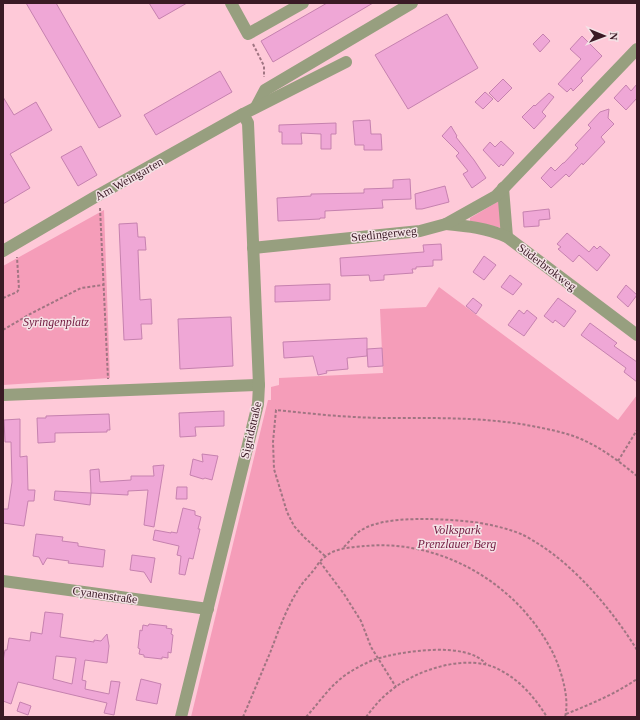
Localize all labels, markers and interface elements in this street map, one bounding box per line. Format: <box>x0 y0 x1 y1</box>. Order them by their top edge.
north arrow <box>584 16 624 56</box>
text: N <box>608 32 620 40</box>
street label: Am Weingarten <box>92 155 166 203</box>
street label: Stedingerweg <box>350 224 418 244</box>
street label: Süderbrokweg <box>515 240 579 294</box>
park label: Syringenplatz <box>23 315 89 329</box>
street label: Sigridstraße <box>238 400 264 460</box>
park label: Volkspark Prenzlauer Berg <box>417 523 496 551</box>
street label: Cyanenstraße <box>72 584 138 606</box>

